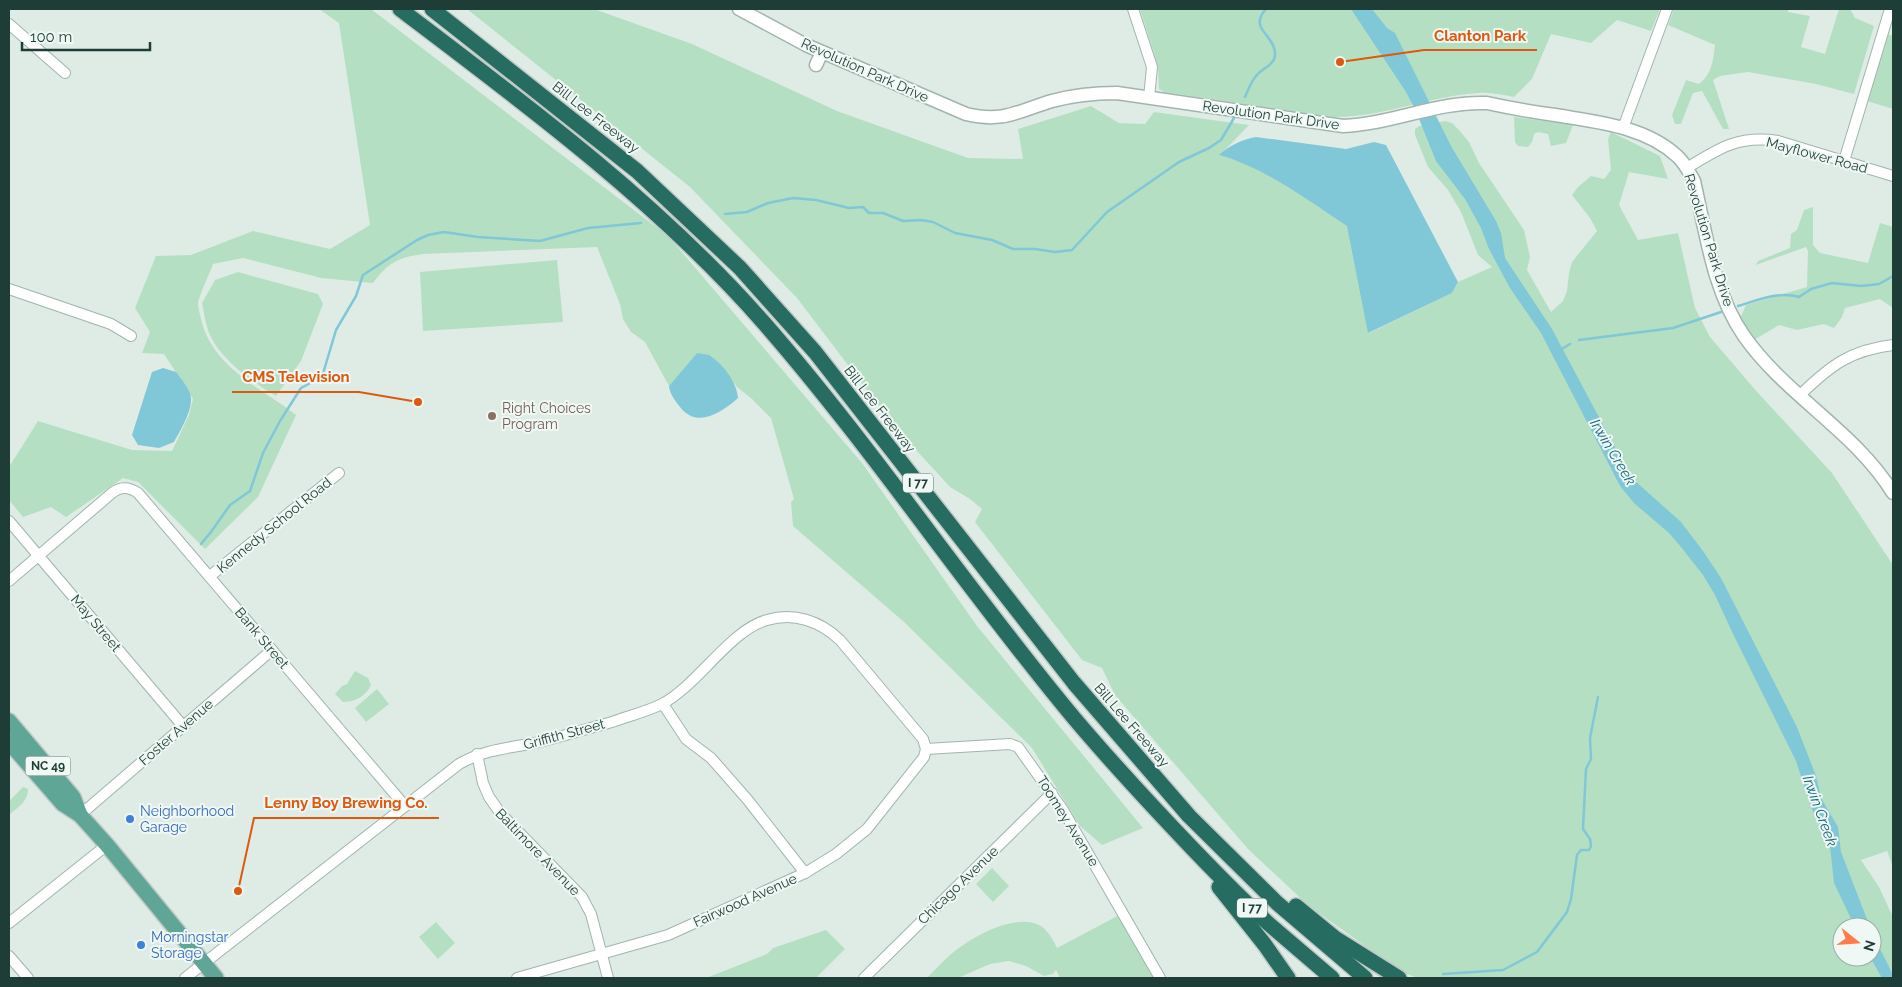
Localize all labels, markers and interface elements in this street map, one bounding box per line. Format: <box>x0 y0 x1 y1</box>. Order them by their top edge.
scale bar <box>22 20 150 52</box>
callout: Clanton Park <box>1424 20 1537 50</box>
text: Clanton Park <box>1434 27 1527 45</box>
text: 100 m <box>30 28 72 46</box>
street label: Revolution Park Drive <box>799 35 931 105</box>
street label: Bill Lee Freeway <box>549 78 643 156</box>
street label: Revolution Park Drive <box>1202 97 1340 133</box>
street label: Mayflower Road <box>1764 134 1870 176</box>
street label: Revolution Park Drive <box>1681 172 1737 308</box>
callout: CMS Television <box>232 362 359 392</box>
street label: Bill Lee Freeway <box>841 362 919 456</box>
text: CMS Television <box>242 368 350 386</box>
place label: Right Choices Program <box>502 400 591 432</box>
marker: Right Choices Program <box>486 410 498 422</box>
water label: Irwin Creek <box>1586 416 1640 488</box>
road number: I 77 <box>903 473 933 492</box>
street label: Kennedy School Road <box>214 474 334 576</box>
street label: May Street <box>68 591 125 655</box>
street label: Bank Street <box>232 604 292 672</box>
street label: Bill Lee Freeway <box>1091 680 1173 771</box>
street label: Foster Avenue <box>136 696 216 768</box>
street label: Griffith Street <box>522 715 607 753</box>
road number: NC 49 <box>26 756 70 776</box>
street label: Toomey Avenue <box>1034 773 1102 869</box>
water label: Irwin Creek <box>1799 773 1841 849</box>
callout: Lenny Boy Brewing Co. <box>254 788 439 818</box>
text: Lenny Boy Brewing Co. <box>264 794 428 812</box>
place label: Neighborhood Garage <box>140 803 234 835</box>
street label: Baltimore Avenue <box>492 805 584 899</box>
marker: Neighborhood Garage <box>124 813 136 825</box>
street label: Chicago Avenue <box>915 843 1001 927</box>
street label: Fairwood Avenue <box>691 870 799 930</box>
road number: I 77 <box>1237 898 1267 918</box>
north arrow <box>1832 917 1882 967</box>
place label: Morningstar Storage <box>151 929 229 961</box>
text: N <box>1860 938 1879 953</box>
marker: Morningstar Storage <box>135 939 147 951</box>

